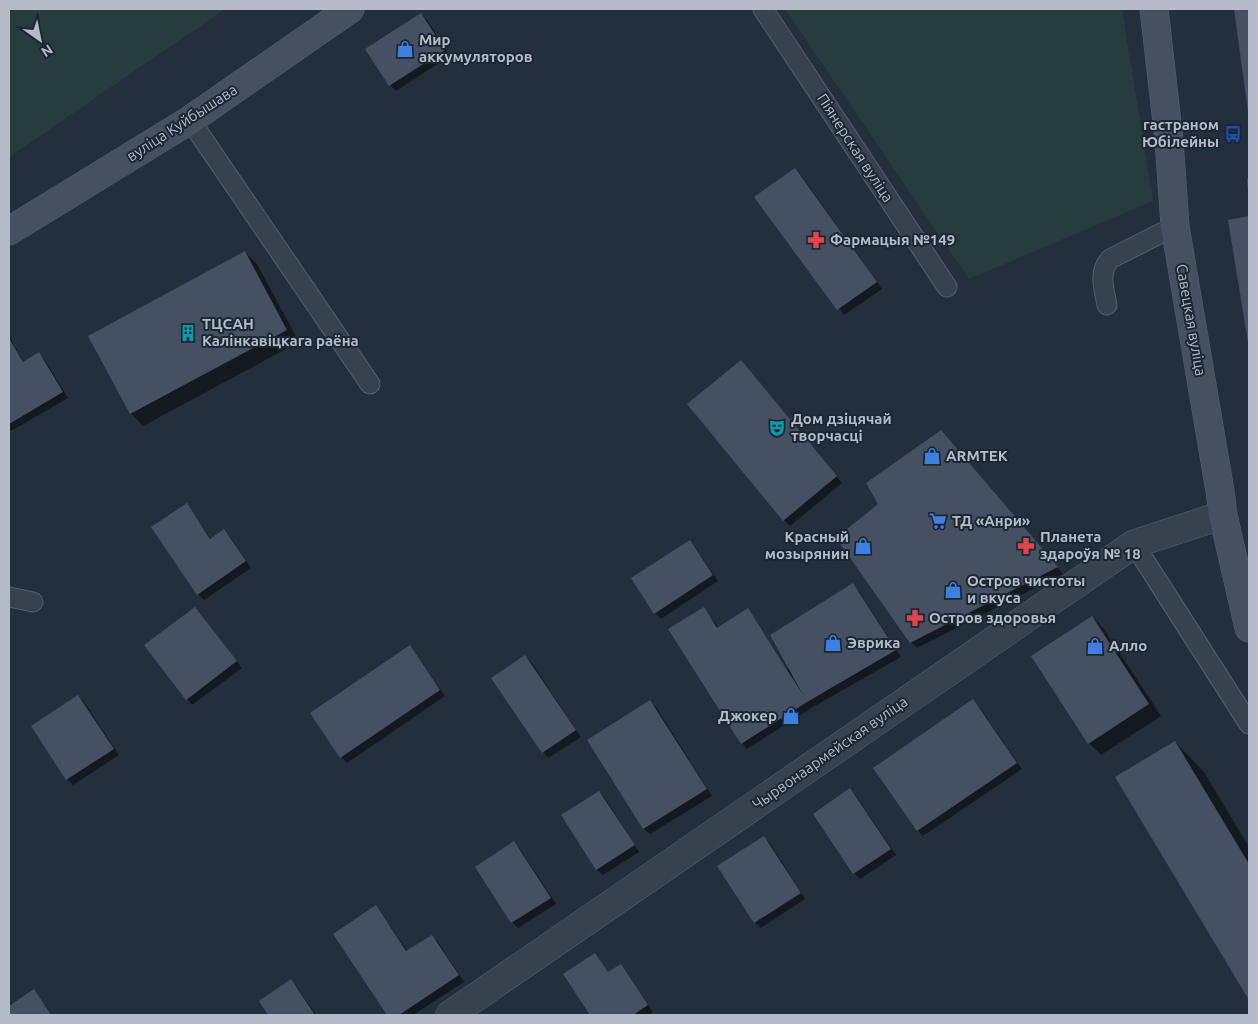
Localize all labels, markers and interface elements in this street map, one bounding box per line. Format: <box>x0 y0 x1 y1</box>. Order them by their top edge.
north arrow <box>15 15 65 65</box>
place label: Мир аккумуляторов <box>419 31 533 65</box>
shop icon: Мир аккумуляторов <box>395 39 415 59</box>
text: N <box>38 41 56 60</box>
street label: вуліца Куйбышава <box>123 81 240 165</box>
street label: Піянерская вуліца <box>814 90 897 205</box>
place label: гастраном Юбілейны <box>1142 116 1219 150</box>
bus stop icon: гастраном Юбілейны <box>1223 124 1243 144</box>
pharmacy icon: Фармацыя №149 <box>806 230 826 250</box>
place label: Фармацыя №149 <box>830 231 955 248</box>
street label: Савецкая вуліца <box>1173 263 1210 377</box>
place label: ТЦСАН Калінкавіцкага раёна <box>202 315 359 349</box>
building icon: ТЦСАН Калінкавіцкага раёна <box>178 323 198 343</box>
place label: Дом дзіцячай творчасці <box>791 410 892 444</box>
theatre icon: Дом дзіцячай творчасці <box>767 418 787 438</box>
shop icon: ARMTEK <box>922 446 942 466</box>
place label: ARMTEK <box>946 447 1008 464</box>
supermarket icon: ТД «Анри» <box>928 511 948 531</box>
place label: ТД «Анри» <box>952 512 1031 529</box>
place label: Красный мозырянин <box>765 528 849 562</box>
place label: Планета здароўя № 18 <box>1040 528 1141 562</box>
shop icon: Красный мозырянин <box>853 536 873 556</box>
pharmacy icon: Планета здароўя № 18 <box>1016 536 1036 556</box>
place label: Остров чистоты и вкуса <box>967 572 1085 606</box>
shop icon: Остров чистоты и вкуса <box>943 580 963 600</box>
pharmacy icon: Остров здоровья <box>905 608 925 628</box>
place label: Остров здоровья <box>929 609 1056 626</box>
shop icon: Эврика <box>823 633 843 653</box>
place label: Эврика <box>847 634 900 651</box>
shop icon: Алло <box>1085 636 1105 656</box>
place label: Алло <box>1109 637 1147 654</box>
street label: Чырвонаармейская вуліца <box>749 692 910 813</box>
shop icon: Джокер <box>781 706 801 726</box>
place label: Джокер <box>718 707 777 724</box>

